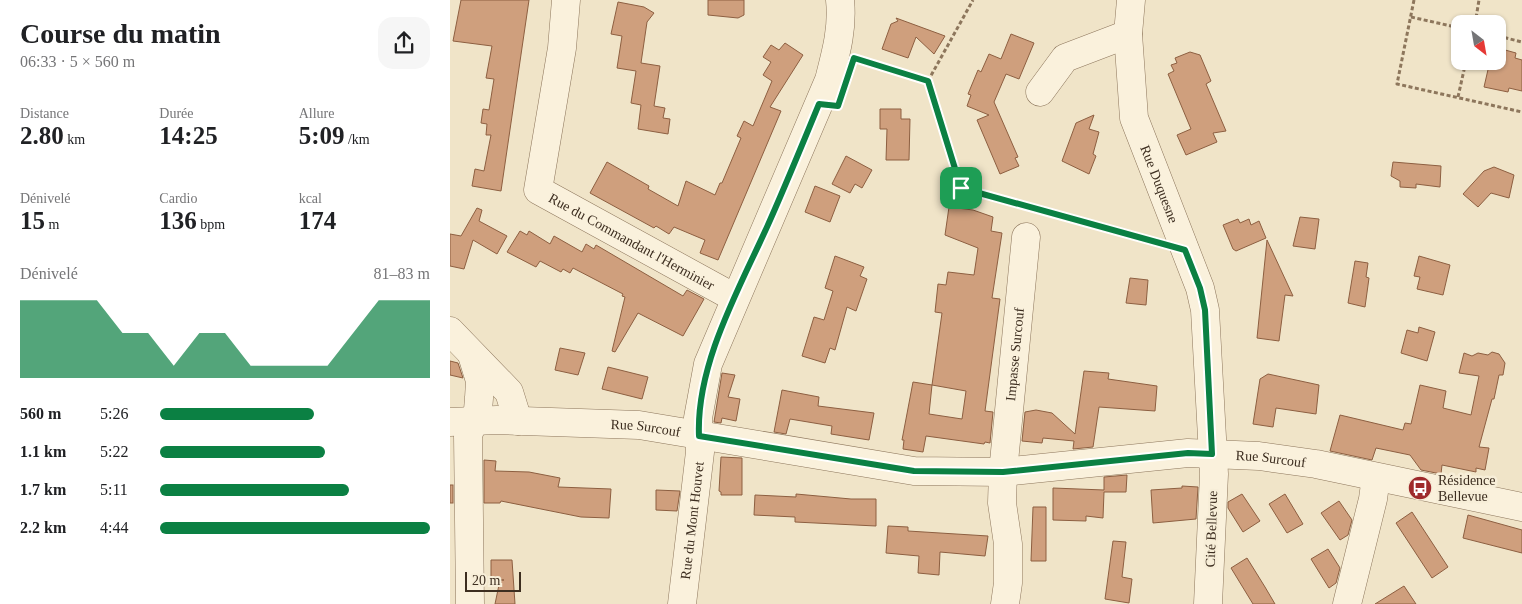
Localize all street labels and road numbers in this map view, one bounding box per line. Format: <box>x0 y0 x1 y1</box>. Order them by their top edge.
street label: Rue Duquesne <box>1137 143 1181 225</box>
street label: Rue du Commandant l'Herminier <box>546 190 717 293</box>
street label: Impasse Surcouf <box>1003 307 1027 402</box>
street label: Rue Surcouf <box>610 417 682 440</box>
street label: Rue Surcouf <box>1235 448 1307 471</box>
street label: Rue du Mont Houvet <box>678 461 707 580</box>
street label: Cité Bellevue <box>1203 490 1220 568</box>

